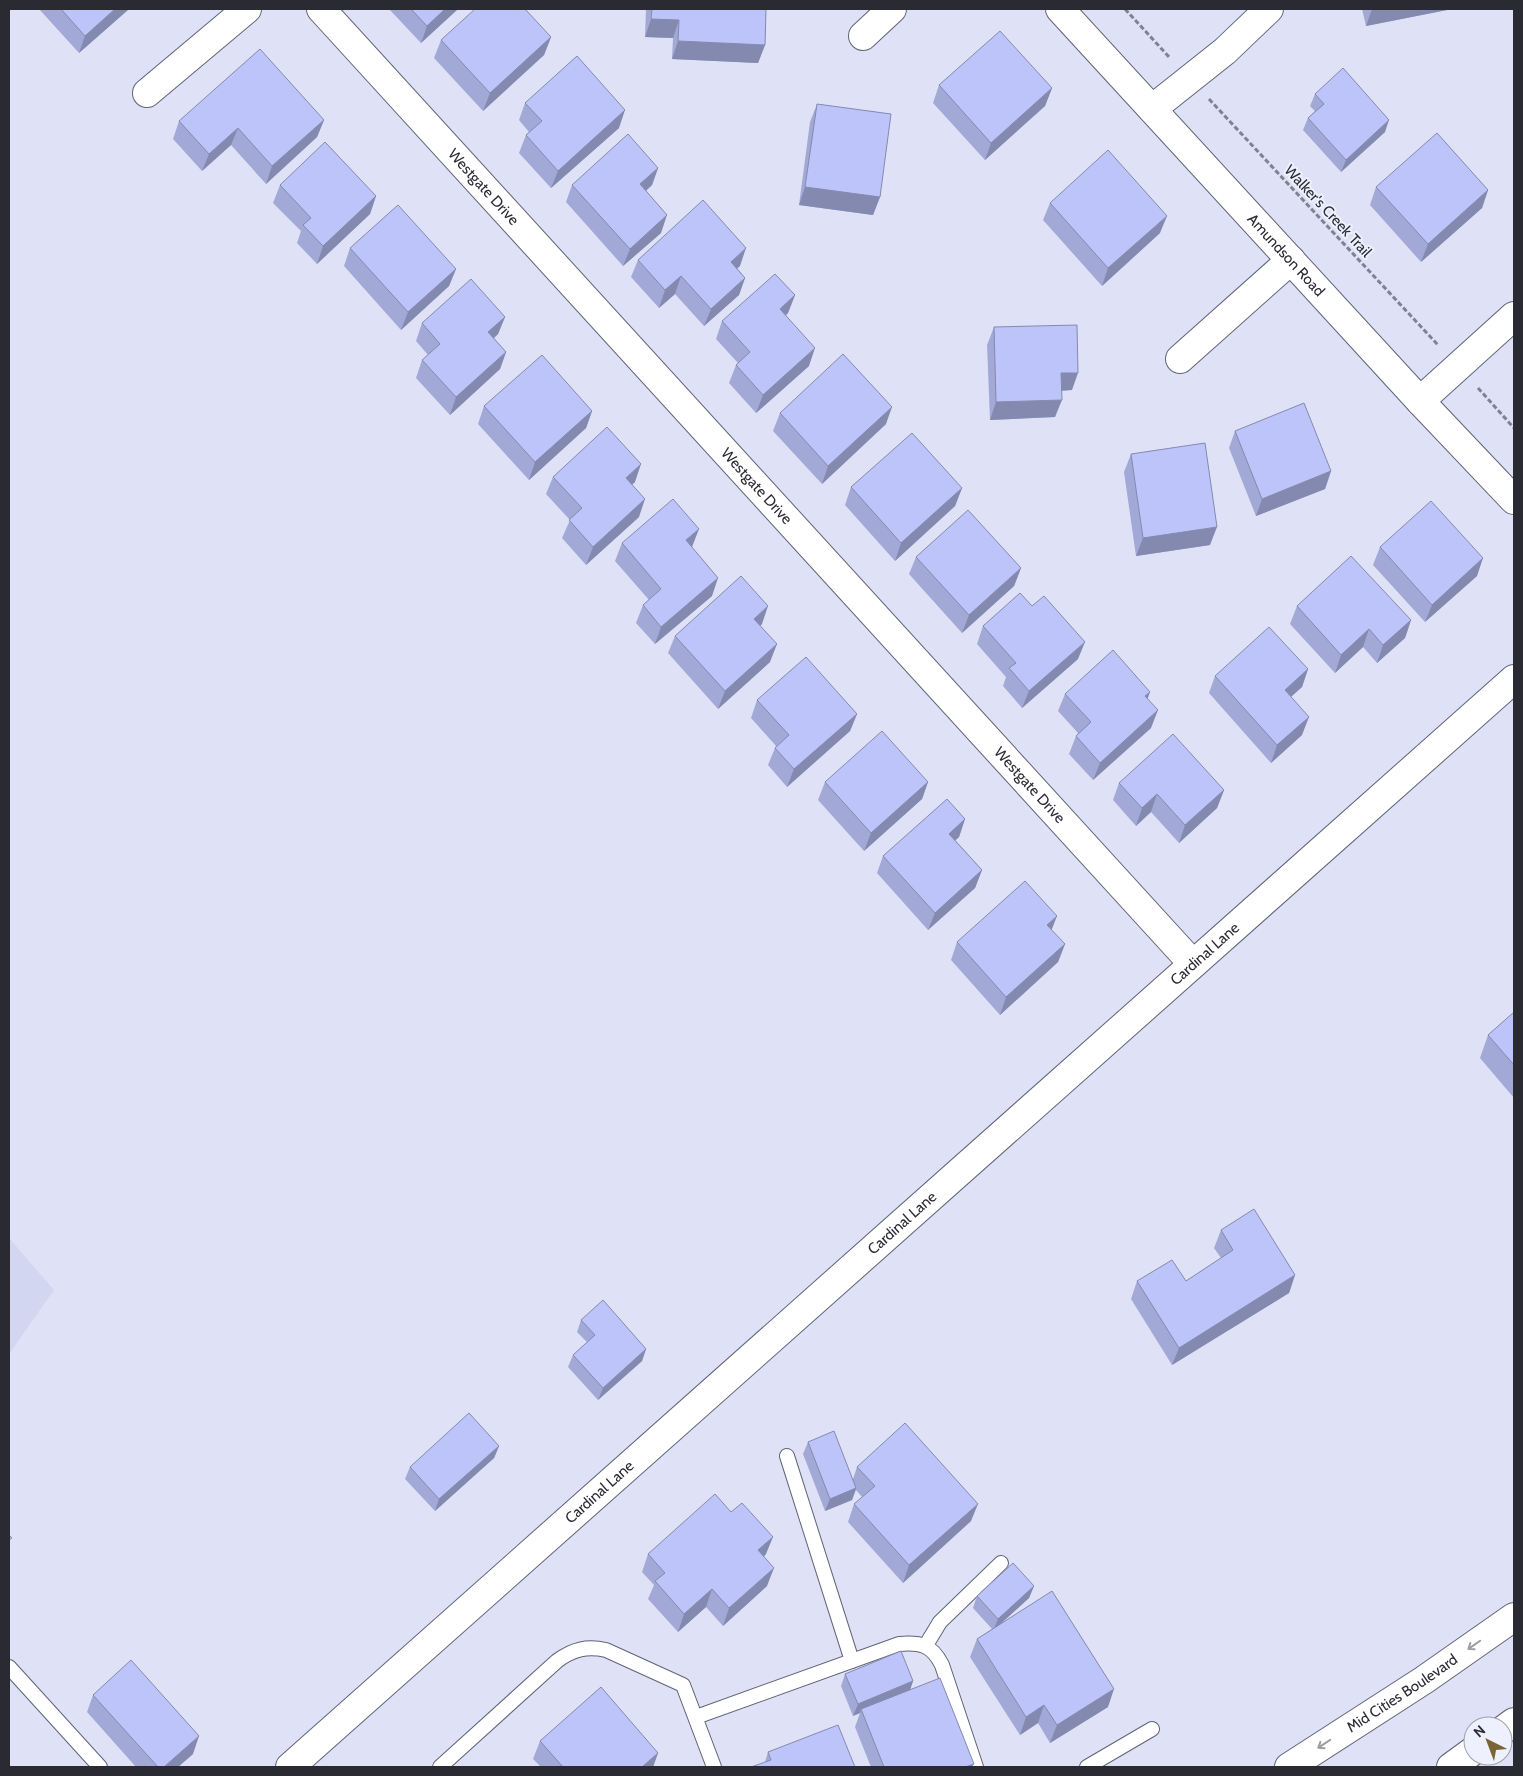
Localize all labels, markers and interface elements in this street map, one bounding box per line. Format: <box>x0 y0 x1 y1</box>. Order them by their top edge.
street label: Westgate Drive <box>444 145 523 229</box>
street label: Walker's Creek Trail <box>1281 161 1376 261</box>
street label: Amundson Road <box>1244 210 1328 300</box>
street label: Westgate Drive <box>717 444 796 528</box>
street label: Westgate Drive <box>990 743 1069 827</box>
street label: Cardinal Lane <box>1167 918 1243 989</box>
street label: Cardinal Lane <box>864 1187 940 1258</box>
street label: Cardinal Lane <box>561 1457 638 1527</box>
one-way arrow <box>1467 1640 1481 1650</box>
street label: Mid Cities Boulevard <box>1343 1650 1461 1736</box>
north arrow <box>1463 1716 1513 1766</box>
text: N <box>1470 1721 1489 1741</box>
one-way arrow <box>1318 1740 1332 1750</box>

